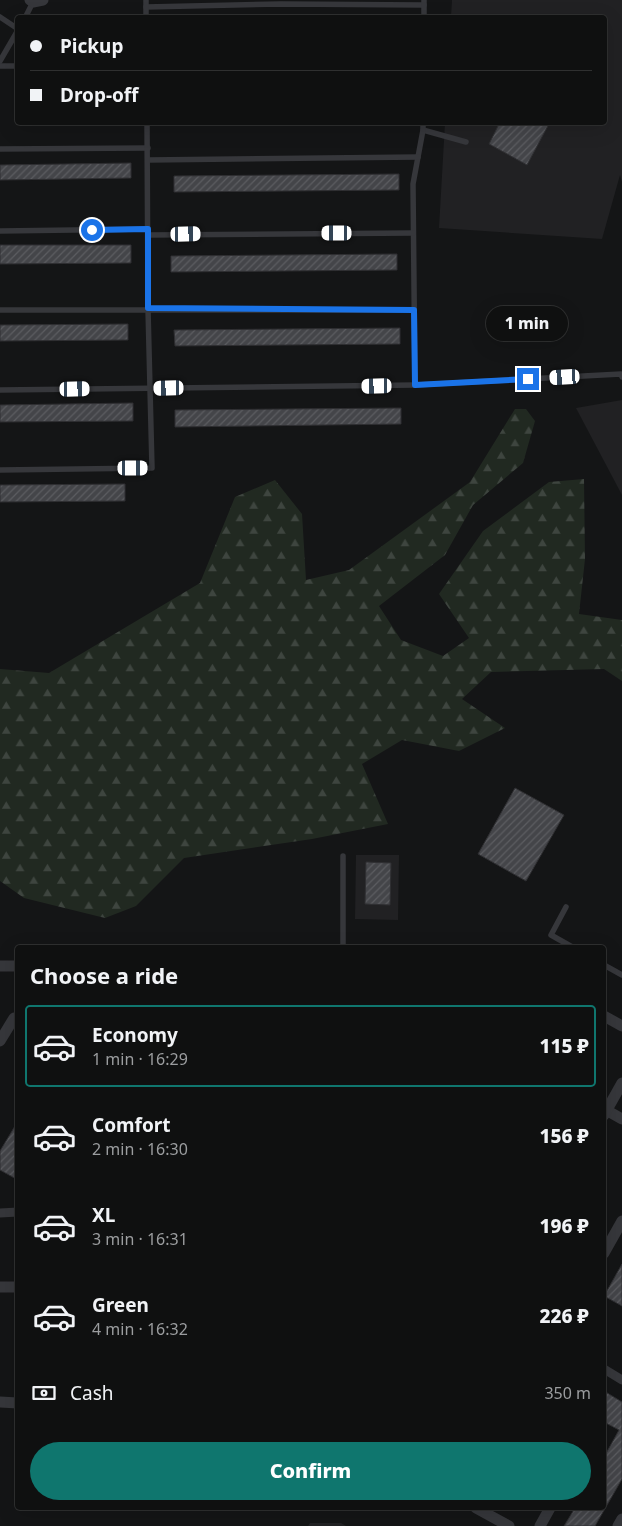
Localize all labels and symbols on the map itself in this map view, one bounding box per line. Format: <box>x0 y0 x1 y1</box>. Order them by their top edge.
route start <box>81 219 103 241</box>
car <box>170 226 201 242</box>
car <box>322 226 352 241</box>
callout: 1 min <box>487 306 569 342</box>
route end <box>517 368 539 390</box>
car <box>549 369 580 385</box>
car <box>361 378 392 394</box>
car <box>153 380 184 396</box>
car <box>59 381 90 397</box>
car <box>118 461 148 476</box>

